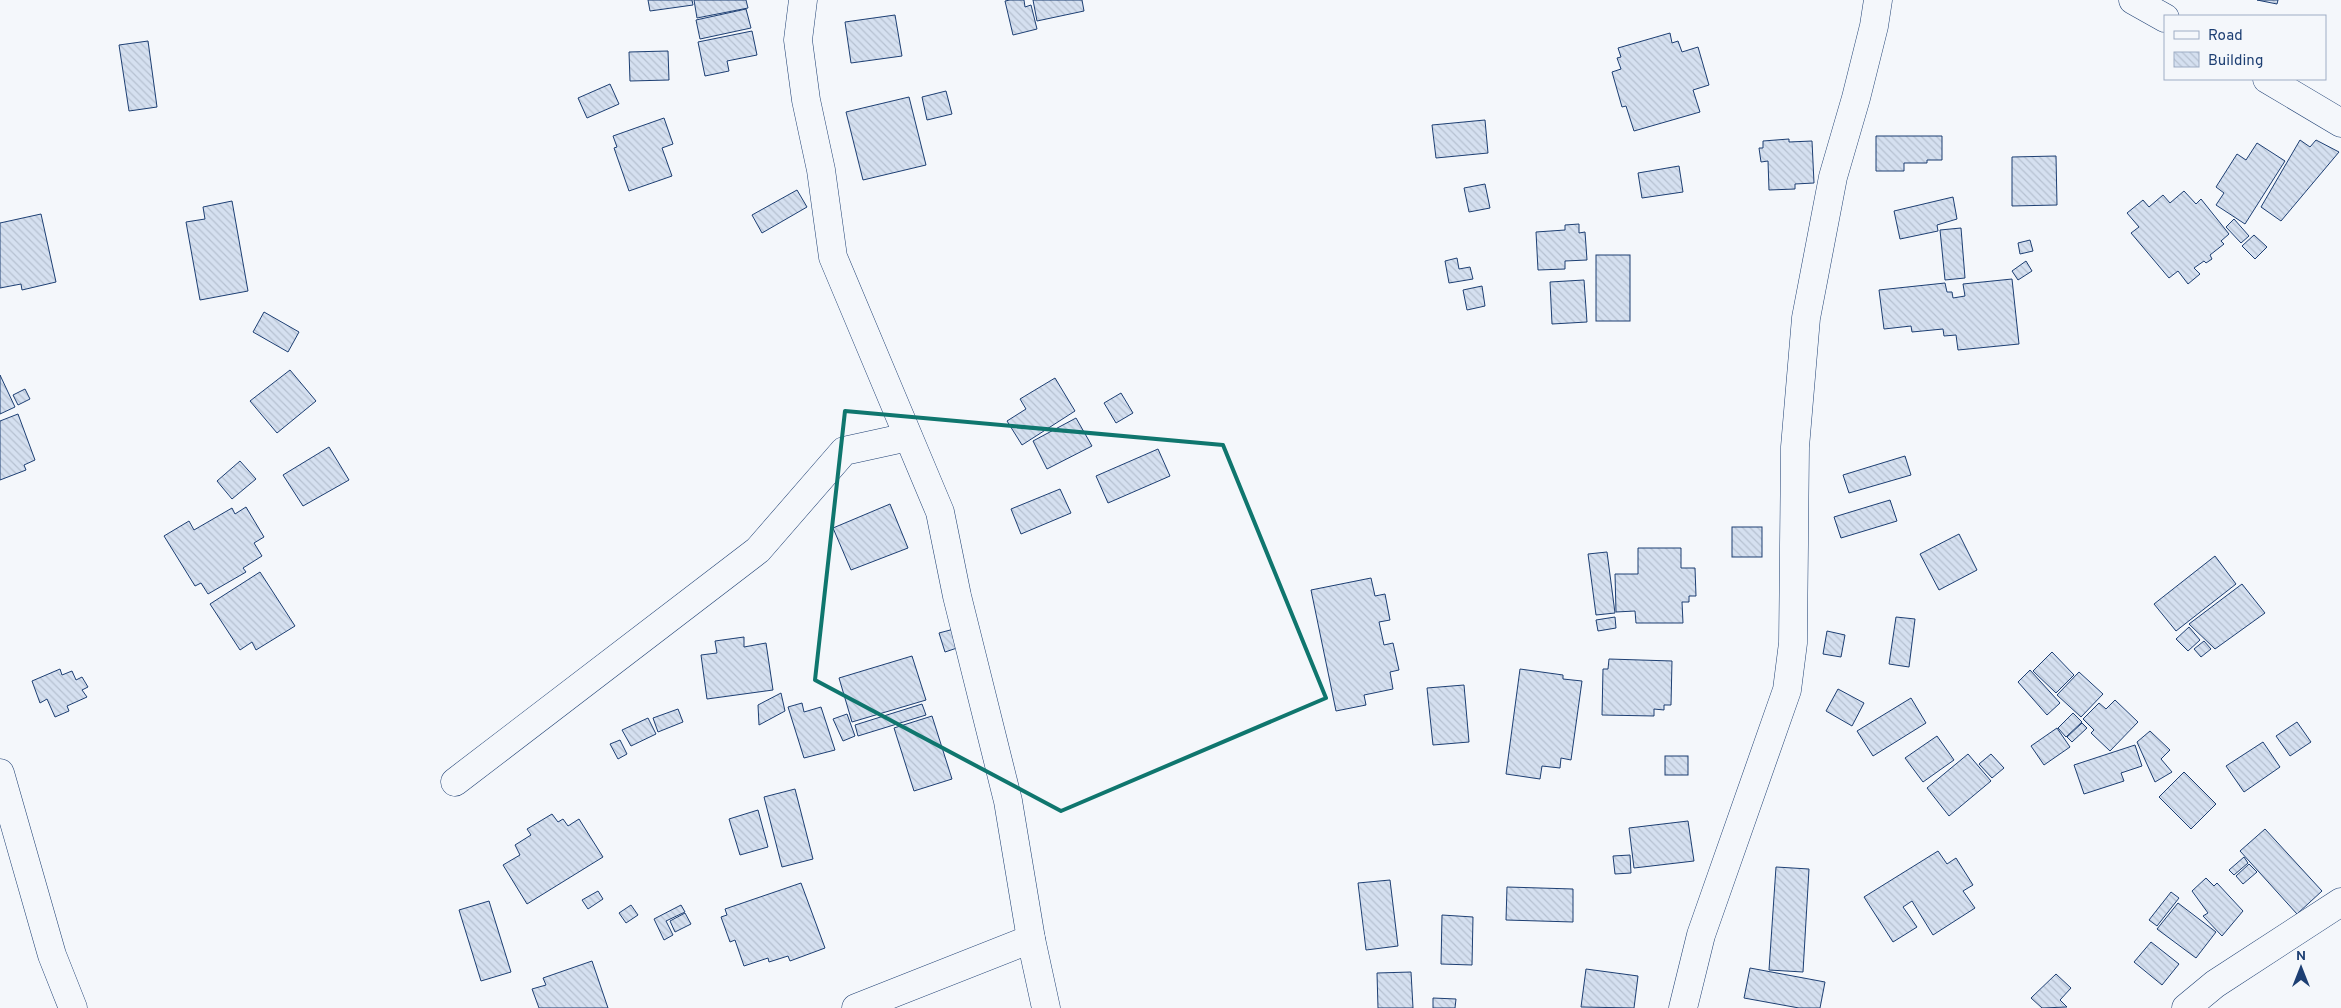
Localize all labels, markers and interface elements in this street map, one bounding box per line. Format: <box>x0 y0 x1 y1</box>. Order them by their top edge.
legend <box>2164 15 2326 80</box>
text: Road <box>2208 27 2243 46</box>
text: Building <box>2208 52 2263 71</box>
north arrow <box>2276 943 2326 993</box>
text: N <box>2296 948 2306 965</box>

